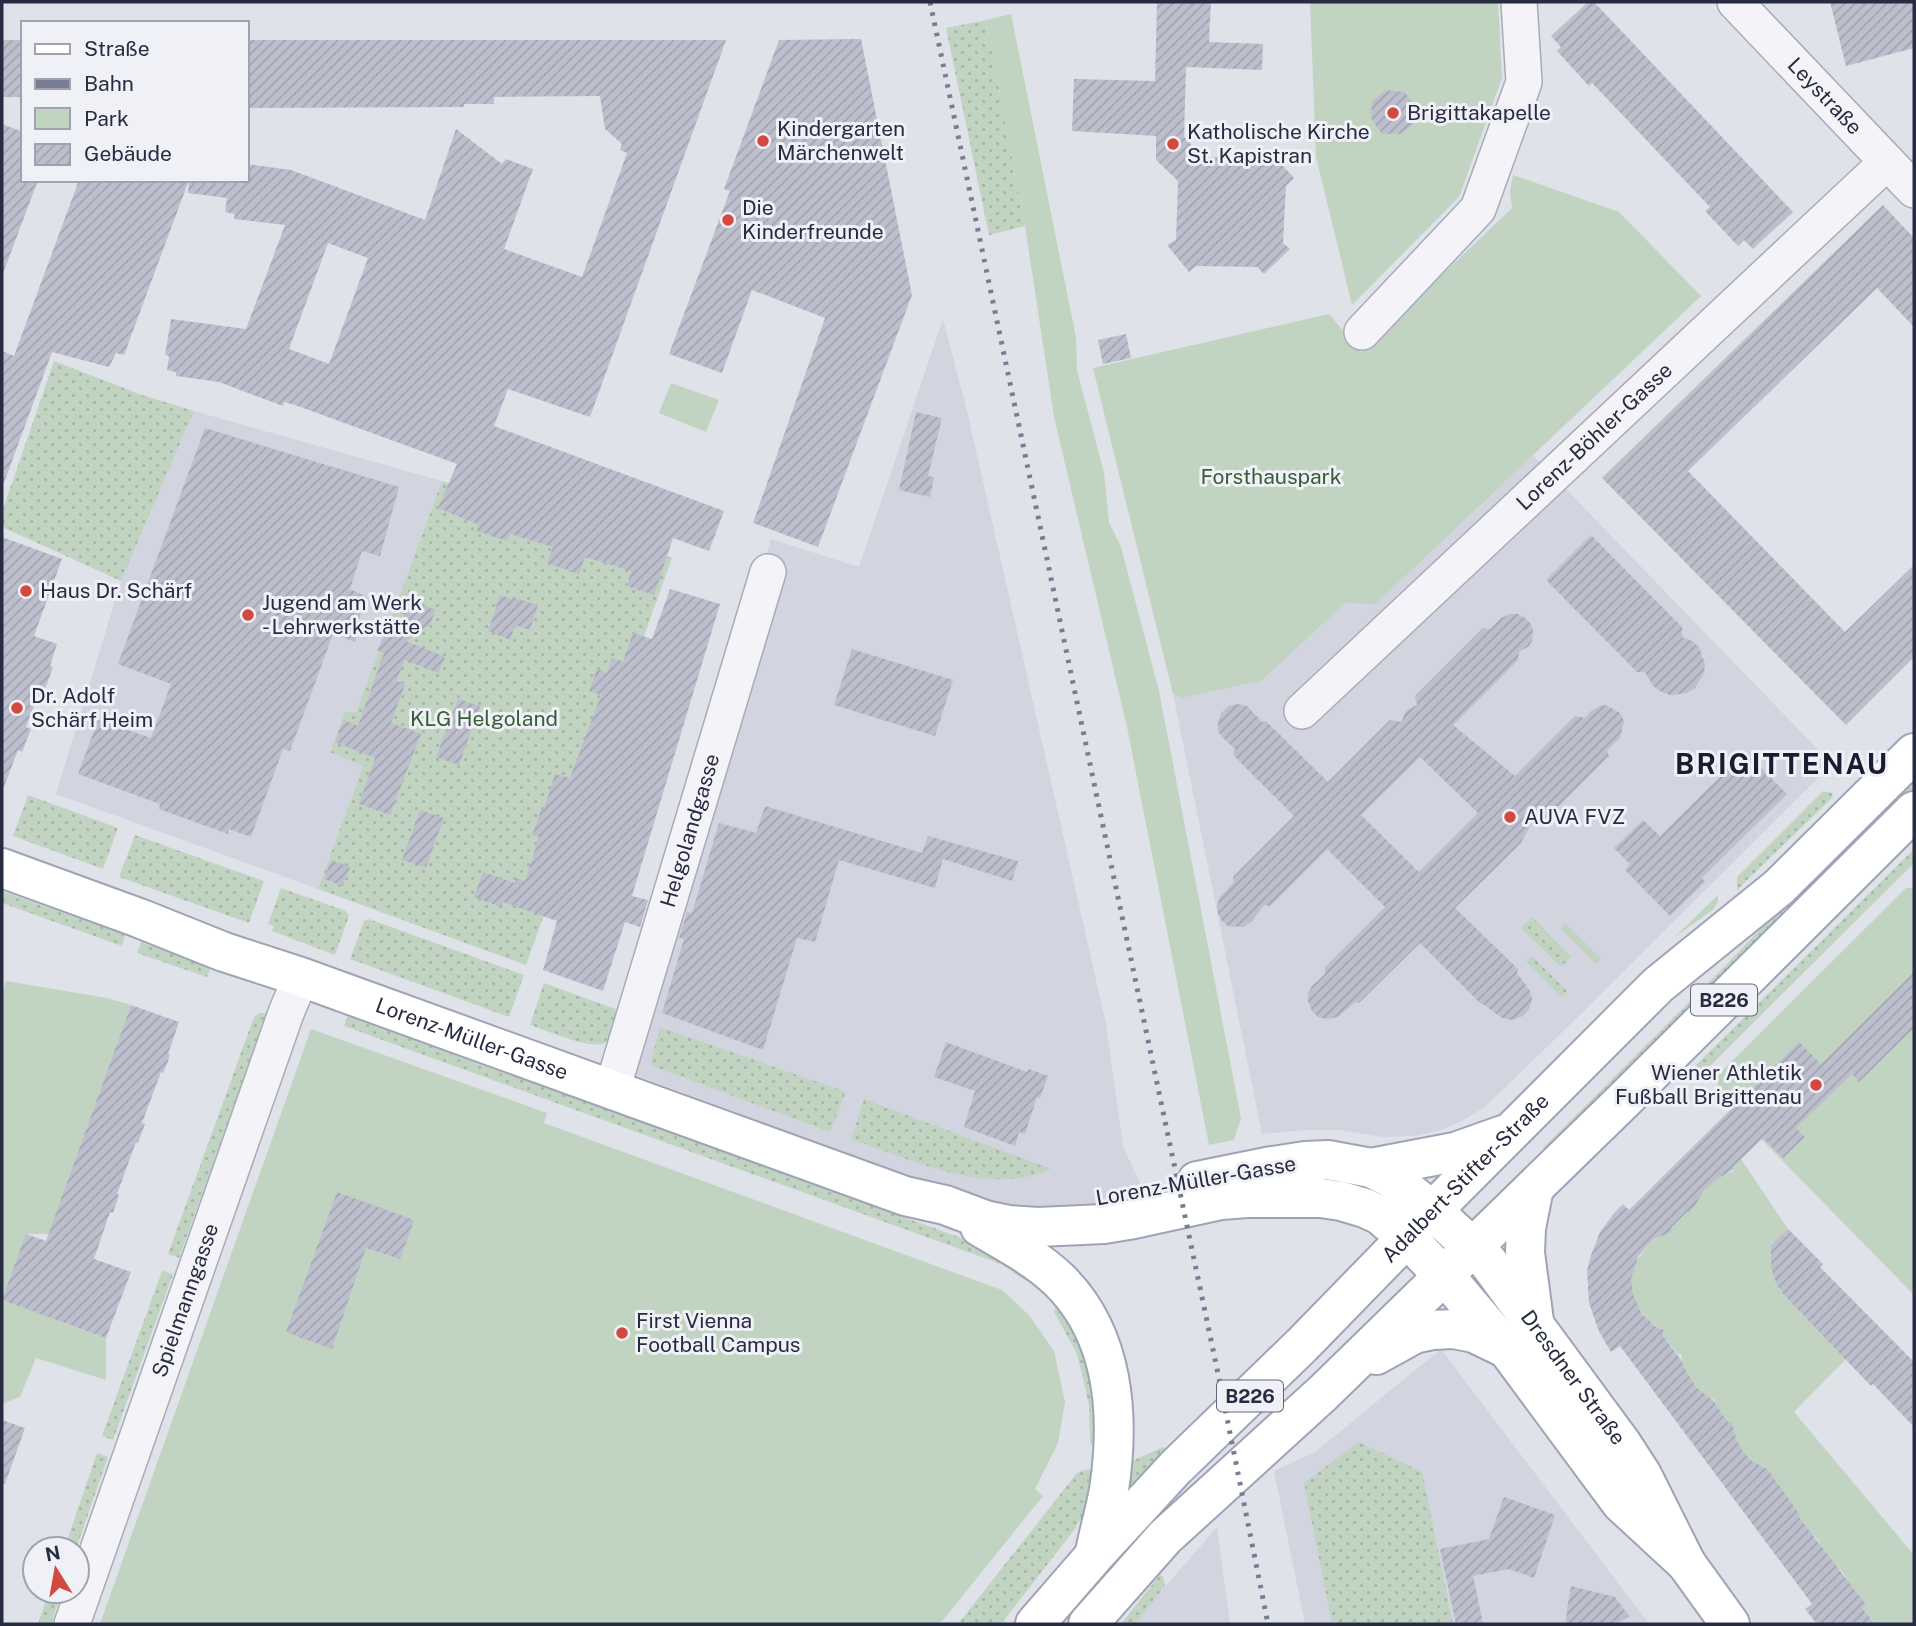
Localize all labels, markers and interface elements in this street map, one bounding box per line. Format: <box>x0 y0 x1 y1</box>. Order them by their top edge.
legend <box>21 21 248 182</box>
text: Straße <box>84 36 150 61</box>
street label: Leystraße <box>1783 52 1867 139</box>
text: Bahn <box>84 71 134 96</box>
place label: Brigittakapelle <box>1407 100 1551 125</box>
marker: Brigittakapelle <box>1385 105 1401 121</box>
text: Park <box>84 106 129 131</box>
place label: Kindergarten Märchenwelt <box>777 116 905 165</box>
place label: Katholische Kirche St. Kapistran <box>1187 119 1370 168</box>
marker: Kindergarten Märchenwelt <box>755 133 771 149</box>
marker: Katholische Kirche St. Kapistran <box>1165 136 1181 152</box>
text: Gebäude <box>84 141 172 166</box>
place label: Die Kinderfreunde <box>742 195 884 244</box>
marker: Die Kinderfreunde <box>720 212 736 228</box>
street label: Lorenz-Böhler-Gasse <box>1511 357 1677 515</box>
park label: Forsthauspark <box>1200 464 1342 489</box>
place label: Haus Dr. Schärf <box>40 578 192 603</box>
marker: Haus Dr. Schärf <box>18 583 34 599</box>
place label: Jugend am Werk - Lehrwerkstätte <box>262 590 422 639</box>
marker: Jugend am Werk - Lehrwerkstätte <box>240 607 256 623</box>
place label: Dr. Adolf Schärf Heim <box>31 683 153 732</box>
marker: Dr. Adolf Schärf Heim <box>9 700 25 716</box>
park label: KLG Helgoland <box>410 706 558 731</box>
district label: BRIGITTENAU <box>1675 747 1889 780</box>
street label: Helgolandgasse <box>655 751 725 910</box>
place label: AUVA FVZ <box>1524 804 1625 829</box>
marker: AUVA FVZ <box>1502 809 1518 825</box>
road number: B226 <box>1691 984 1757 1016</box>
street label: Lorenz-Müller-Gasse <box>372 992 572 1085</box>
place label: Wiener Athletik Fußball Brigittenau <box>1615 1060 1802 1109</box>
marker: Wiener Athletik Fußball Brigittenau <box>1808 1077 1824 1093</box>
street label: Adalbert-Stifter-Straße <box>1376 1088 1554 1267</box>
street label: Lorenz-Müller-Gasse <box>1094 1151 1298 1210</box>
street label: Spielmanngasse <box>146 1220 223 1380</box>
street label: Dresdner Straße <box>1516 1305 1631 1449</box>
place label: First Vienna Football Campus <box>636 1308 800 1357</box>
marker: First Vienna Football Campus <box>614 1325 630 1341</box>
road number: B226 <box>1217 1380 1283 1412</box>
north arrow <box>21 1535 91 1605</box>
text: N <box>43 1541 62 1566</box>

